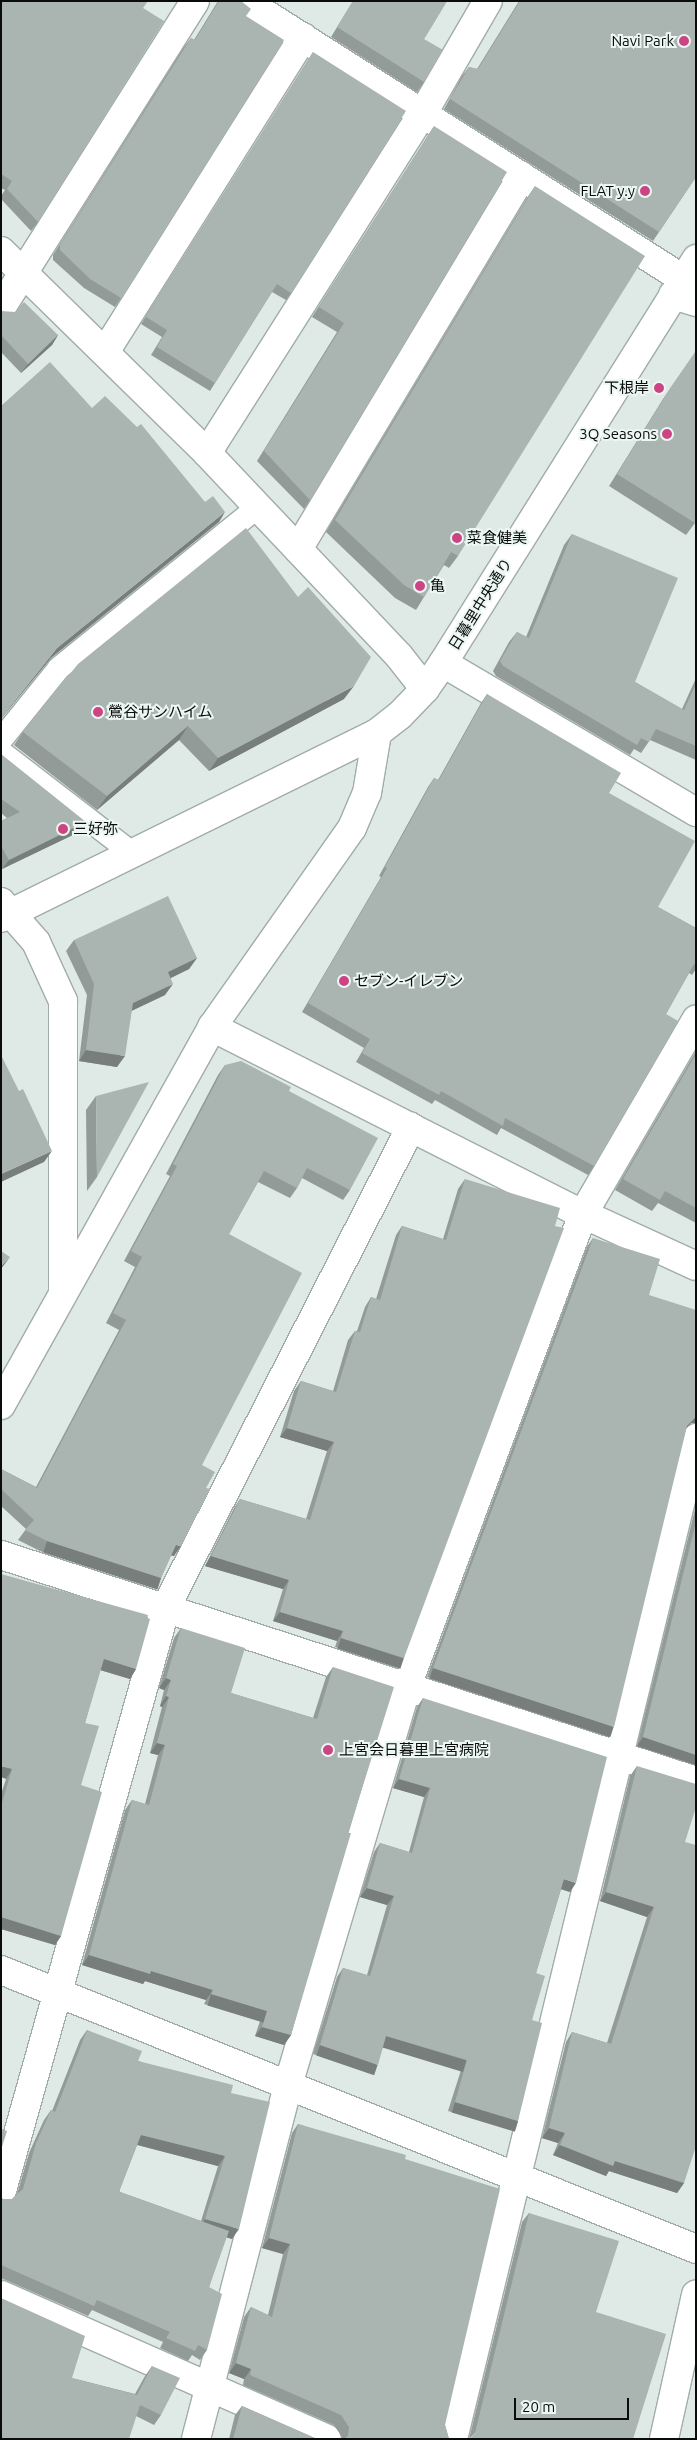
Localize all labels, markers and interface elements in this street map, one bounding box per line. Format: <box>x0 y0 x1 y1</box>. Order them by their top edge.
place label: Navi Park <box>611 32 674 50</box>
marker: Navi Park <box>678 35 690 47</box>
place label: FLAT y.y <box>581 182 635 200</box>
marker: FLAT y.y <box>639 185 651 197</box>
place label: 下根岸 <box>604 379 649 397</box>
marker: 下根岸 <box>653 382 665 394</box>
place label: 3Q Seasons <box>579 425 657 443</box>
marker: 3Q Seasons <box>661 428 673 440</box>
place label: 菜食健美 <box>467 529 527 547</box>
marker: 菜食健美 <box>451 532 463 544</box>
street label: 日暮里中央通り <box>445 555 515 653</box>
place label: 亀 <box>430 577 445 595</box>
marker: 亀 <box>414 580 426 592</box>
place label: 鶯谷サンハイム <box>108 703 213 721</box>
marker: 鶯谷サンハイム <box>92 706 104 718</box>
place label: 三好弥 <box>73 820 118 838</box>
marker: 三好弥 <box>57 823 69 835</box>
place label: セブン-イレブン <box>354 972 463 990</box>
marker: セブン-イレブン <box>338 975 350 987</box>
place label: 上宮会日暮里上宮病院 <box>339 1741 489 1759</box>
marker: 上宮会日暮里上宮病院 <box>321 1743 335 1757</box>
scale bar <box>517 2388 632 2420</box>
text: 20 m <box>522 2398 555 2415</box>

